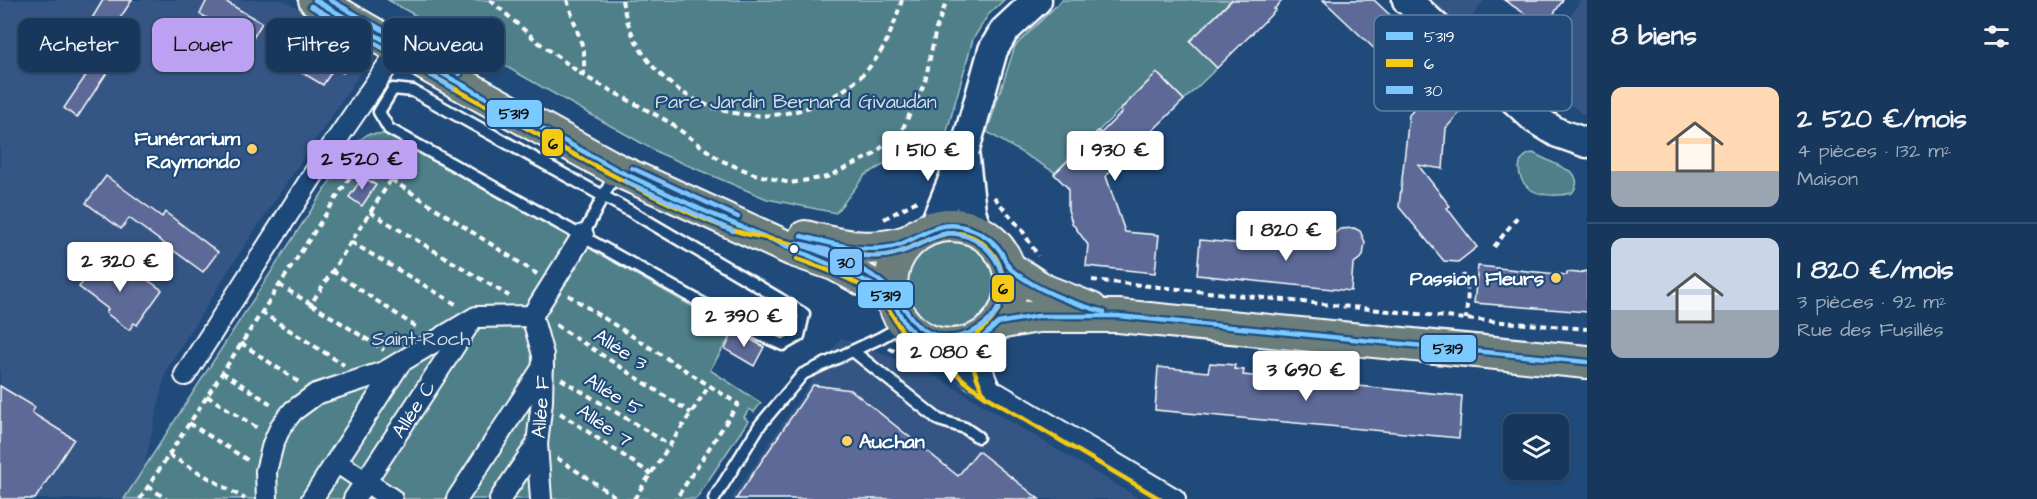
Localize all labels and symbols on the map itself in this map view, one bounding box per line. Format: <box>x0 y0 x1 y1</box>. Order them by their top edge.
legend <box>1374 15 1572 111</box>
text: 5319 <box>1424 26 1455 48</box>
text: 6 <box>1424 53 1434 75</box>
text: 30 <box>1424 80 1442 102</box>
park label: Parc Jardin Bernard Givaudan <box>655 88 937 116</box>
line badge: 5319 <box>486 99 543 128</box>
text: 5319 <box>499 103 529 125</box>
place label: Funérarium Raymondo <box>134 125 241 177</box>
line badge: 6 <box>541 128 564 157</box>
pin: 1 510 € <box>873 131 983 182</box>
pin: 1 930 € <box>1060 131 1170 182</box>
text: 6 <box>548 133 558 155</box>
pin: 2 520 € <box>307 140 417 191</box>
marker: Funérarium Raymondo <box>245 142 259 156</box>
pin: 1 820 € <box>1231 211 1341 262</box>
pin: 2 320 € <box>65 242 175 293</box>
unlabelled marker <box>788 243 800 255</box>
line badge: 30 <box>829 248 863 276</box>
text: 30 <box>836 252 855 274</box>
place label: Passion Fleurs <box>1410 265 1544 293</box>
marker: Passion Fleurs <box>1549 271 1563 285</box>
line badge: 6 <box>991 274 1015 303</box>
text: 6 <box>998 278 1008 300</box>
line badge: 5319 <box>857 281 914 309</box>
text: 5319 <box>871 285 901 307</box>
pin: 2 390 € <box>689 297 799 348</box>
street label: Allée 3 <box>588 322 653 378</box>
park label: Saint-Roch <box>372 325 470 353</box>
pin: 2 080 € <box>896 333 1006 384</box>
line badge: 5319 <box>1420 334 1477 363</box>
text: 5319 <box>1433 338 1463 360</box>
pin: 3 690 € <box>1251 351 1361 402</box>
street label: Allée 5 <box>579 366 648 423</box>
street label: Allée F <box>525 375 557 439</box>
street label: Allée C <box>385 376 443 444</box>
street label: Allée 7 <box>571 397 638 455</box>
place label: Auchan <box>859 428 925 456</box>
marker: Auchan <box>840 434 854 448</box>

